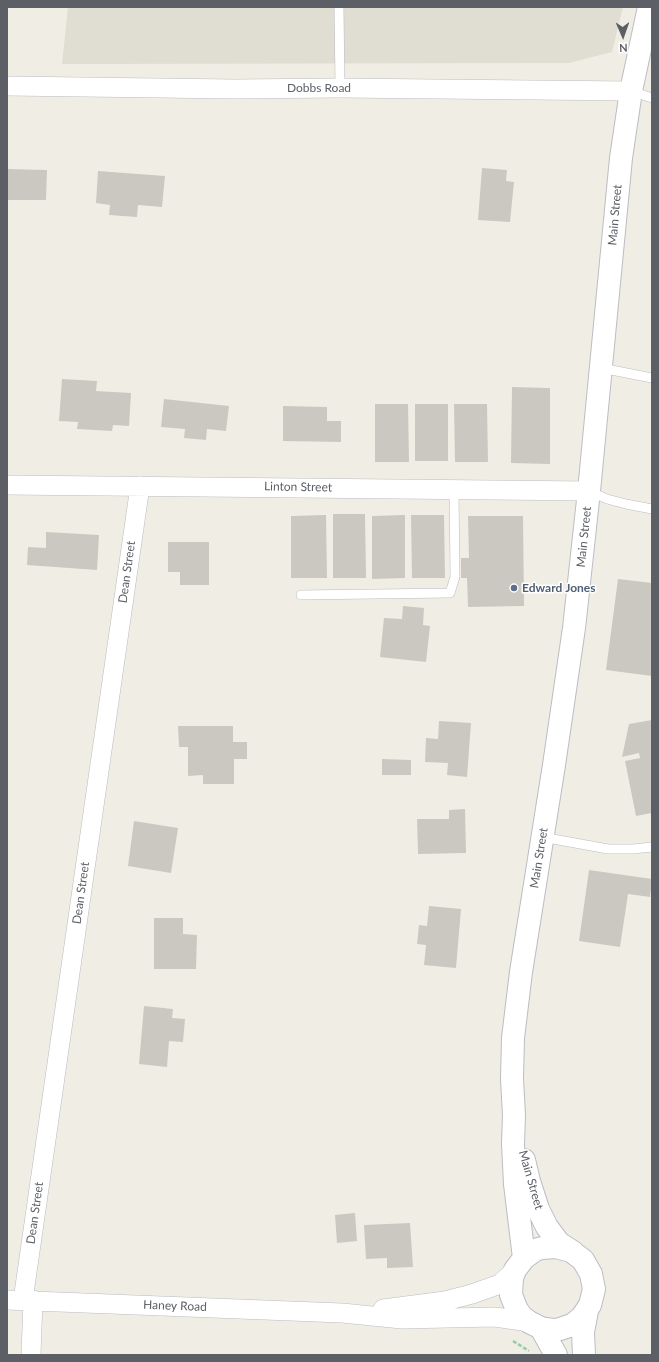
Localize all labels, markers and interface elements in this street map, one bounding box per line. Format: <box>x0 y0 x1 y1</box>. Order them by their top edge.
north arrow <box>603 16 643 56</box>
text: N <box>619 42 628 55</box>
street label: Dobbs Road <box>287 81 351 95</box>
street label: Main Street <box>605 184 625 246</box>
street label: Linton Street <box>264 479 332 495</box>
street label: Main Street <box>574 506 594 568</box>
street label: Dean Street <box>116 540 138 604</box>
place label: Edward Jones <box>522 581 595 595</box>
marker: Edward Jones <box>509 583 519 593</box>
street label: Main Street <box>527 827 551 889</box>
street label: Dean Street <box>70 861 92 925</box>
street label: Main Street <box>516 1149 546 1211</box>
street label: Dean Street <box>24 1181 46 1245</box>
street label: Haney Road <box>143 1298 207 1314</box>

